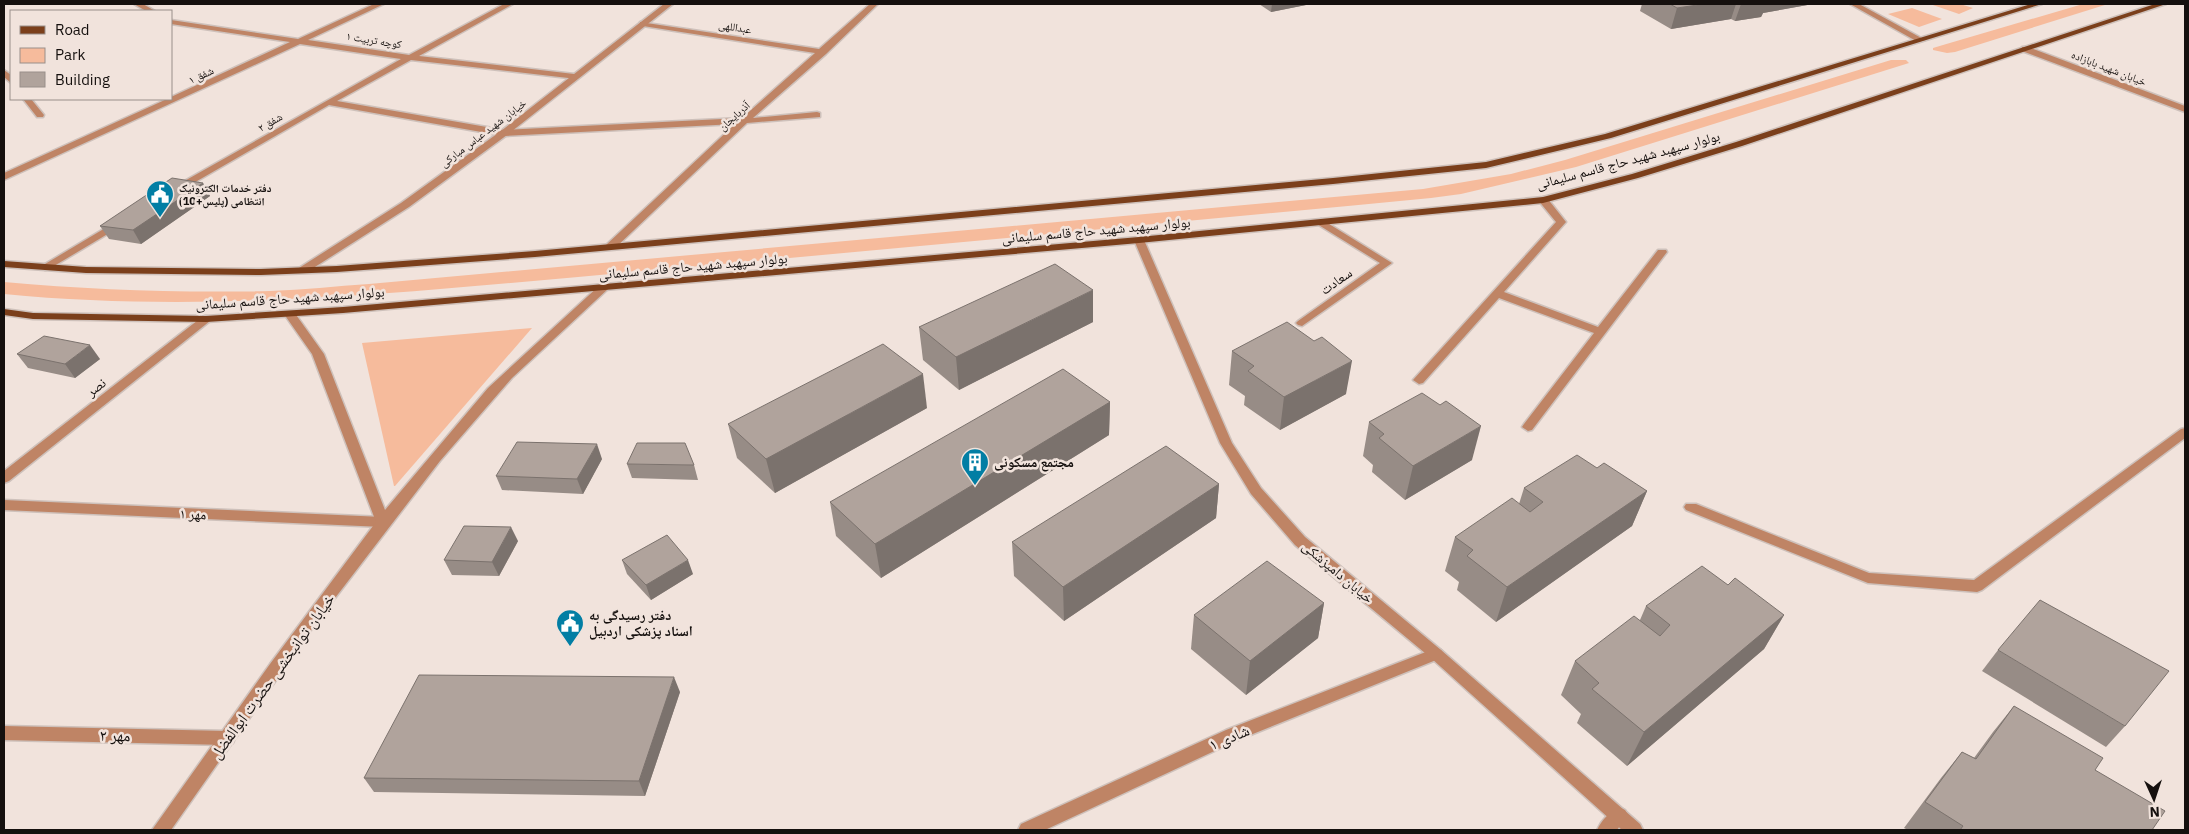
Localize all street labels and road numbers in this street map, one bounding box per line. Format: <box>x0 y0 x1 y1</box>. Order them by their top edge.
street label: عبداللهی <box>717 17 753 37</box>
street label: کوچه تربیت ۱ <box>345 29 403 51</box>
street label: خیابان شهید بابازاده <box>2069 47 2149 89</box>
street label: شفق ۱ <box>186 63 216 87</box>
street label: خیابان شهید عباس مبارکی <box>437 96 529 170</box>
street label: آذربایجان <box>715 98 753 134</box>
street label: شفق ۲ <box>255 109 285 135</box>
street label: بولوار سپهبد شهید حاج قاسم سلیمانی <box>1534 127 1722 194</box>
street label: بولوار سپهبد شهید حاج قاسم سلیمانی <box>1001 213 1191 248</box>
street label: بولوار سپهبد شهید حاج قاسم سلیمانی <box>598 249 788 284</box>
street label: سعادت <box>1316 264 1356 298</box>
street label: بولوار سپهبد شهید حاج قاسم سلیمانی <box>195 282 385 315</box>
street label: نصر <box>82 374 110 401</box>
street label: مهر ۱ <box>179 504 207 524</box>
street label: خیابان دامپزشکی <box>1298 537 1378 607</box>
street label: خیابان توانبخشی حضرت ابوالفضل <box>205 589 340 763</box>
street label: شادی ۱ <box>1206 720 1253 755</box>
street label: مهر ۲ <box>99 725 131 745</box>

